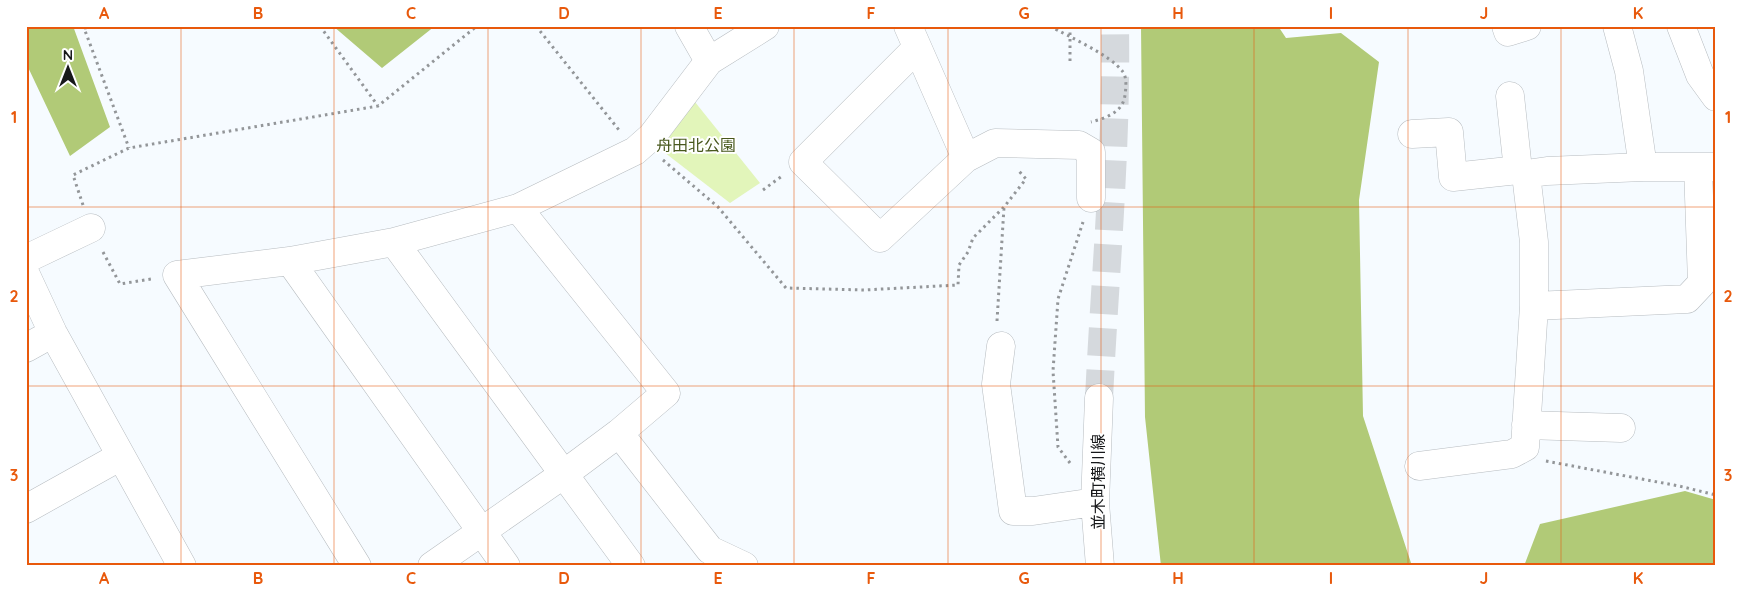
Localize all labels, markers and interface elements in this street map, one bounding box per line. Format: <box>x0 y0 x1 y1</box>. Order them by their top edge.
text: A <box>99 3 110 23</box>
text: B <box>253 3 263 23</box>
text: C <box>406 3 416 23</box>
text: D <box>558 3 570 23</box>
text: E <box>713 3 723 23</box>
text: F <box>867 3 876 23</box>
text: G <box>1018 3 1030 23</box>
text: H <box>1172 3 1184 23</box>
text: I <box>1329 3 1333 23</box>
text: J <box>1480 3 1488 23</box>
text: K <box>1633 3 1643 23</box>
north arrow <box>42 42 92 92</box>
text: N <box>63 46 73 64</box>
text: 1 <box>11 107 17 127</box>
text: 1 <box>1725 107 1731 127</box>
park label: 舟田北公園 <box>656 135 736 155</box>
text: 2 <box>9 286 19 306</box>
text: 2 <box>1723 286 1733 306</box>
street label: 並木町横川線 <box>1088 434 1108 530</box>
text: 3 <box>10 465 18 485</box>
text: 3 <box>1724 465 1732 485</box>
text: A <box>99 568 110 588</box>
text: B <box>253 568 263 588</box>
text: C <box>406 568 416 588</box>
text: D <box>558 568 570 588</box>
text: E <box>713 568 723 588</box>
text: F <box>867 568 876 588</box>
text: G <box>1018 568 1030 588</box>
text: H <box>1172 568 1184 588</box>
text: I <box>1329 568 1333 588</box>
text: J <box>1480 568 1488 588</box>
text: K <box>1633 568 1643 588</box>

